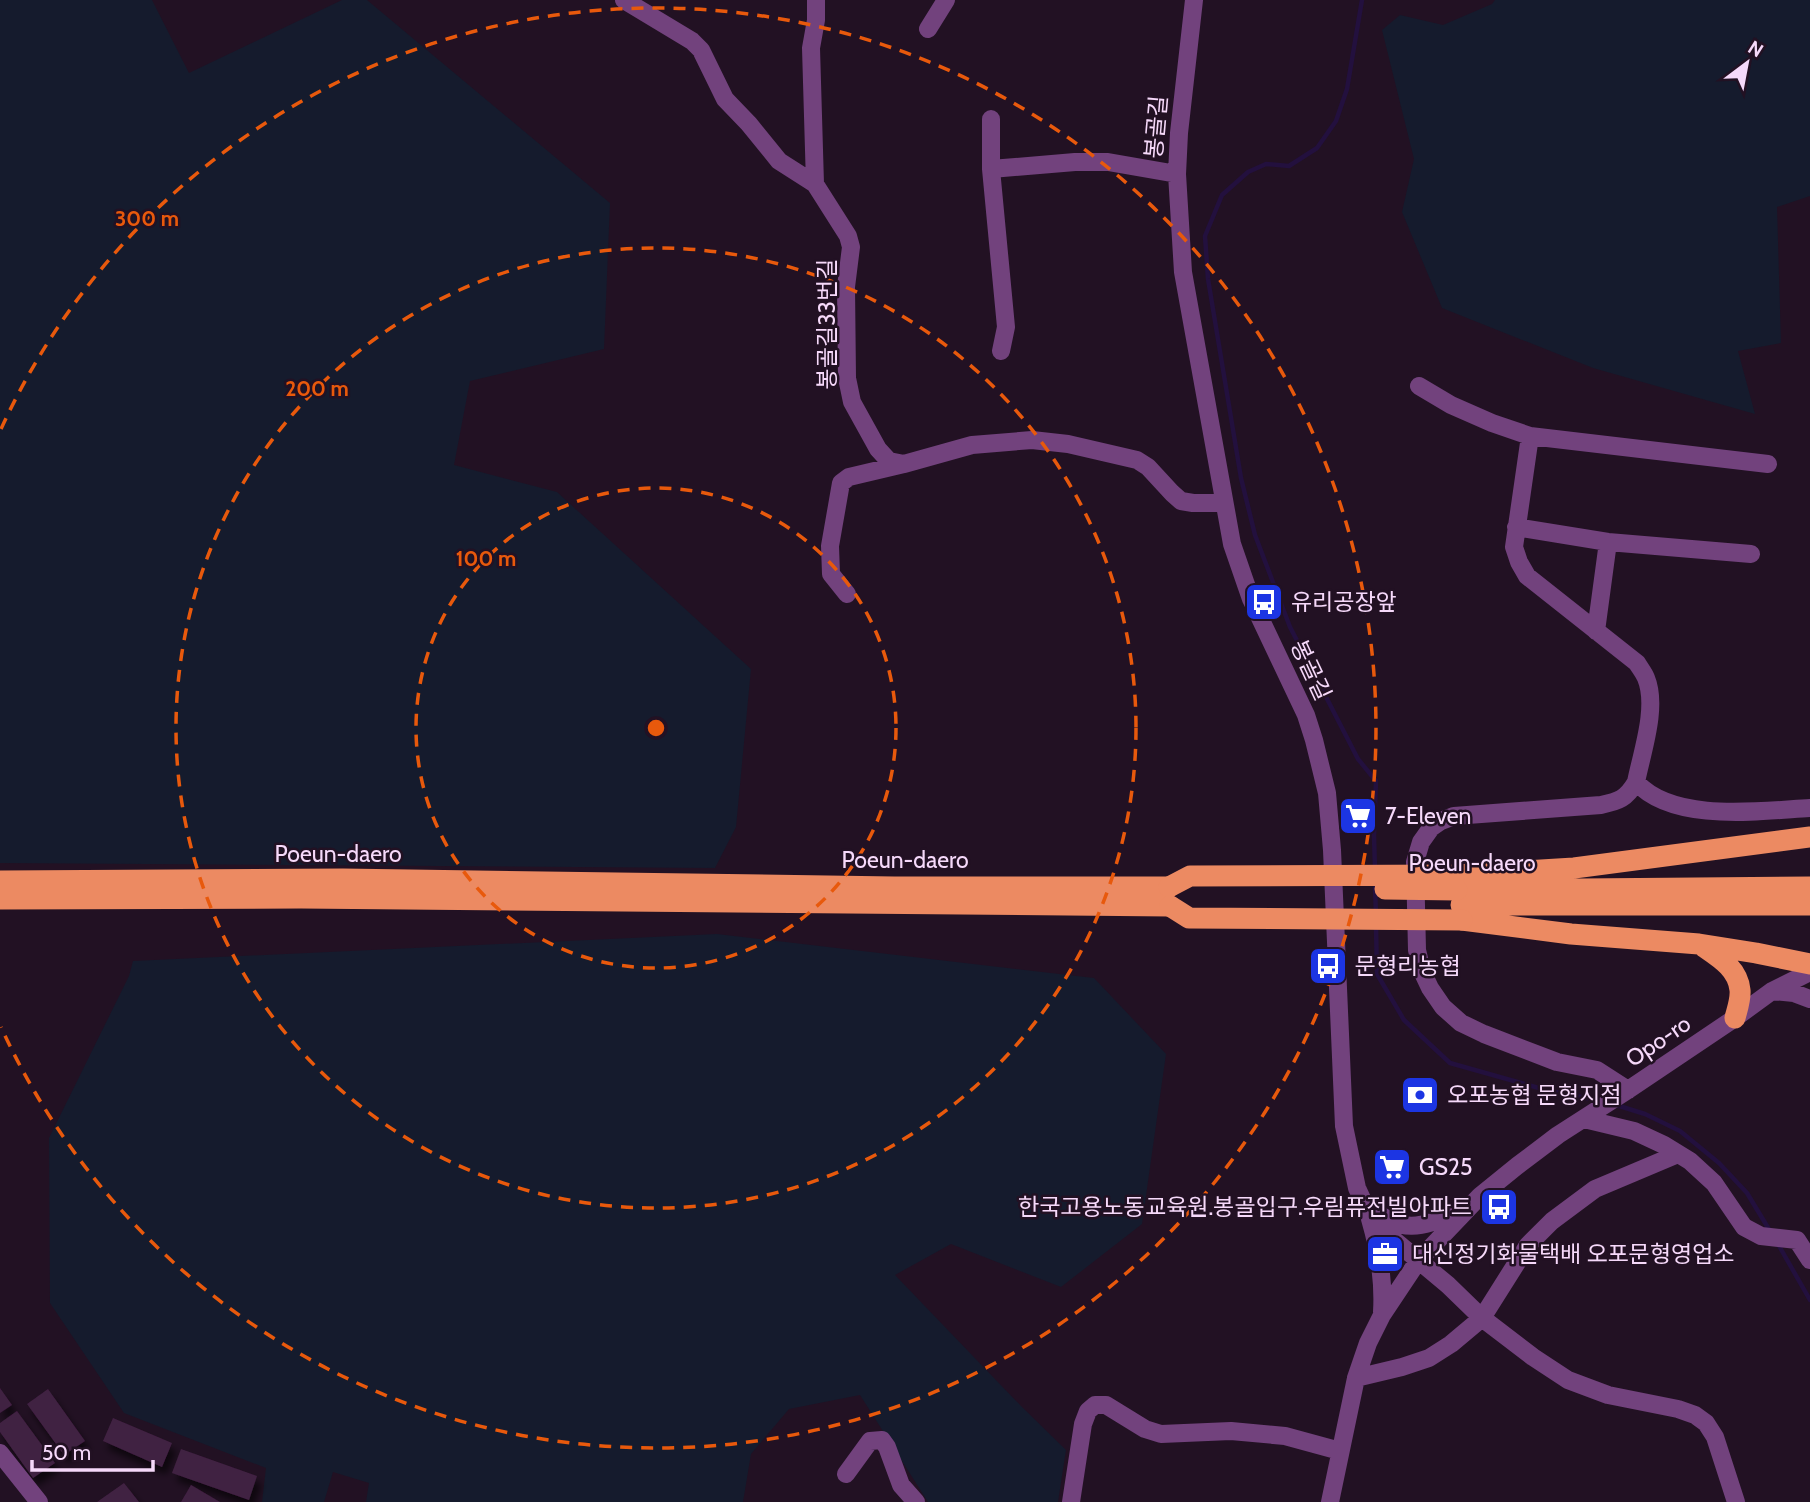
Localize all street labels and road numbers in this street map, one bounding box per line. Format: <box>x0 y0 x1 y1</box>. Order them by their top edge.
street label: 봉골길 <box>1139 94 1173 160</box>
street label: 봉골길33번길 <box>813 259 841 389</box>
street label: 봉골길 <box>1285 635 1337 705</box>
street label: Poeun-daero <box>274 840 402 868</box>
street label: Poeun-daero <box>841 846 969 874</box>
street label: Poeun-daero <box>1408 849 1536 877</box>
street label: Opo-ro <box>1620 1009 1696 1073</box>

